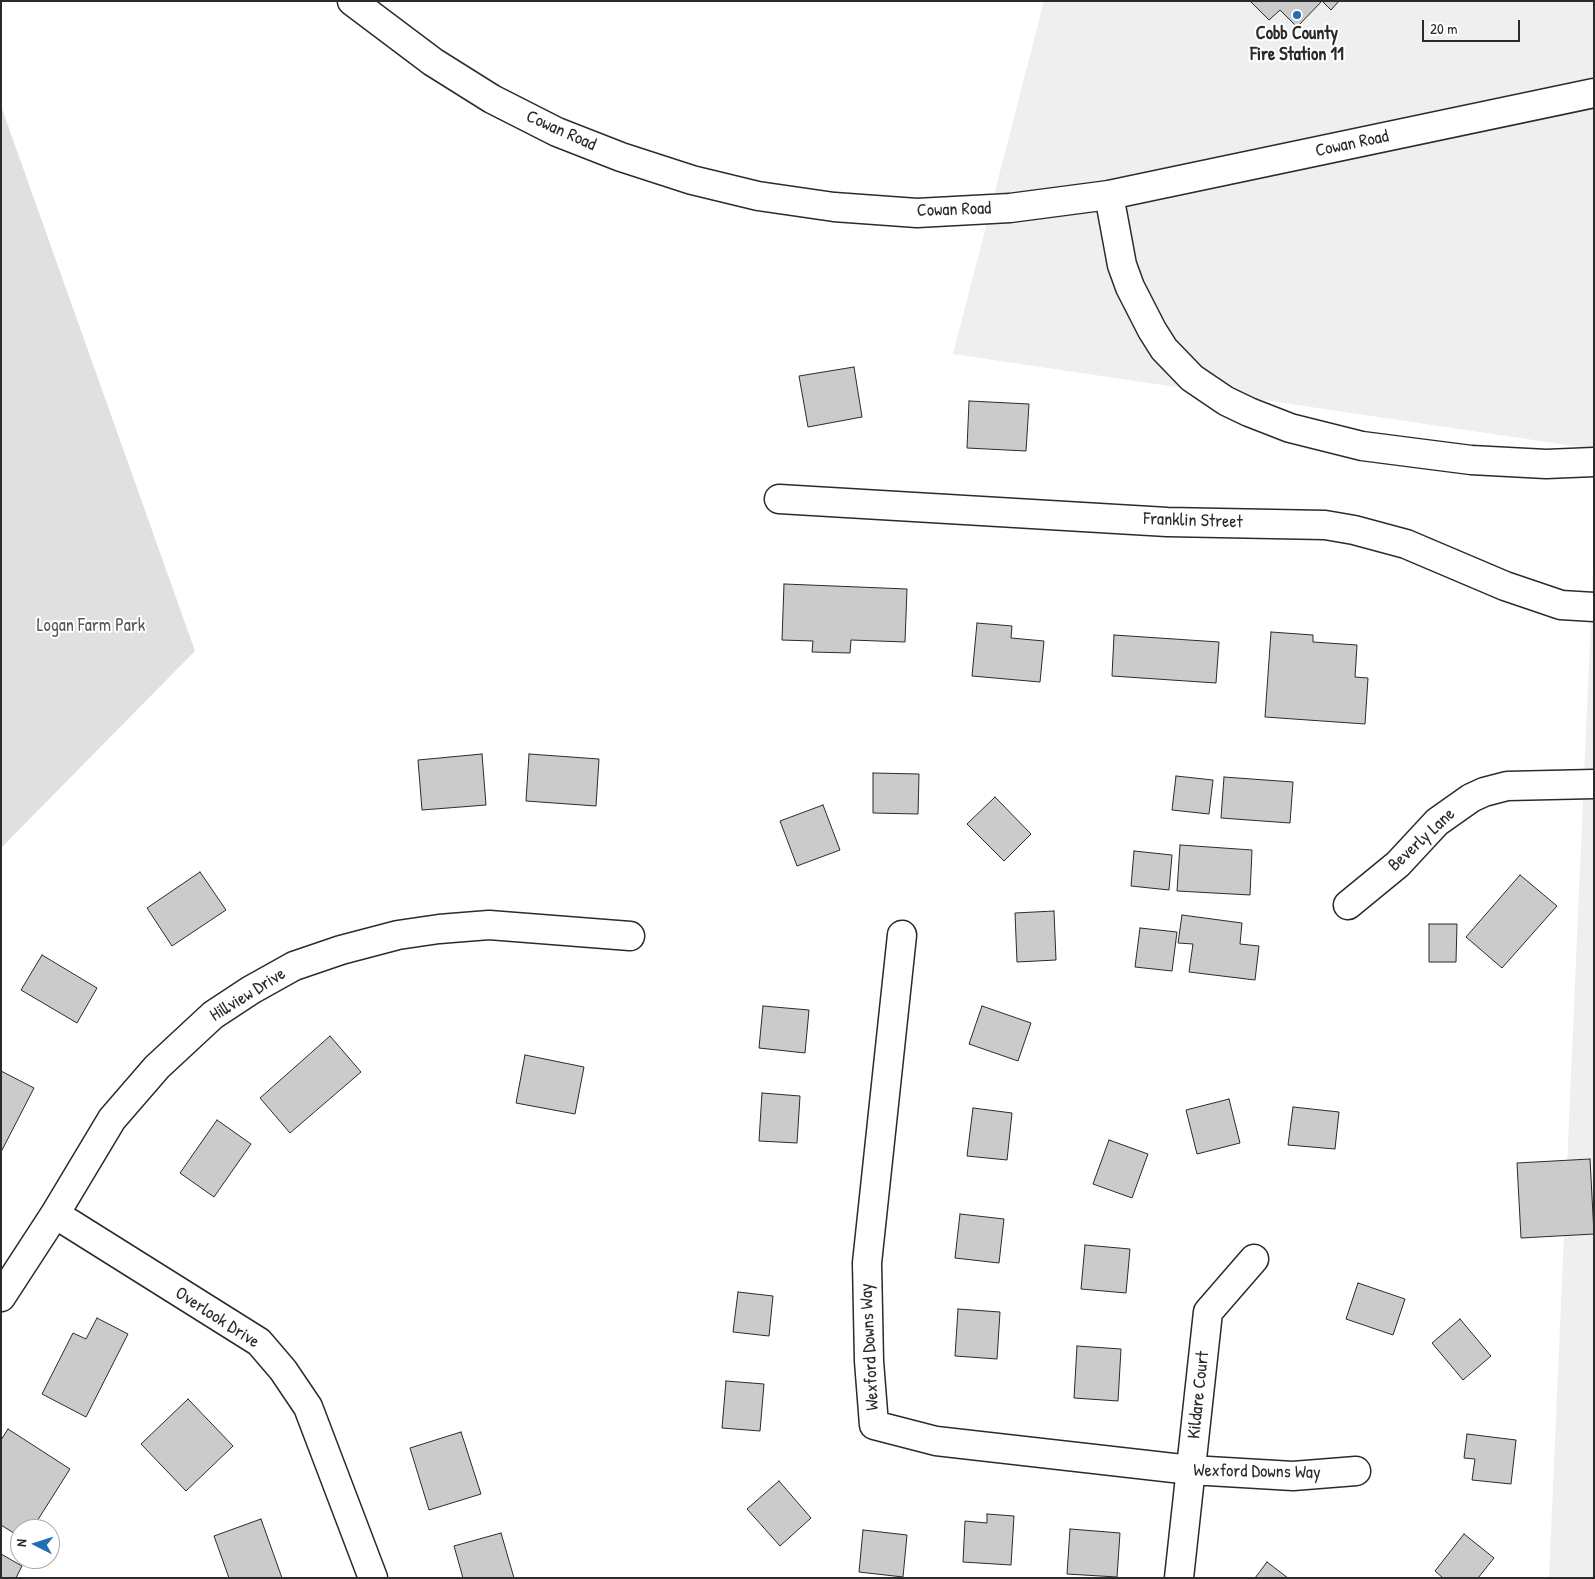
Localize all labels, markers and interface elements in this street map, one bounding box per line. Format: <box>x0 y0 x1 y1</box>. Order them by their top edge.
marker: Cobb County Fire Station 11 <box>1291 9 1303 21</box>
scale bar <box>1425 10 1522 42</box>
text: 20 m <box>1430 18 1457 39</box>
place label: Cobb County Fire Station 11 <box>1250 23 1344 66</box>
street label: Cowan Road <box>523 106 599 156</box>
street label: Cowan Road <box>1313 126 1391 162</box>
street label: Cowan Road <box>917 198 991 222</box>
street label: Franklin Street <box>1143 508 1243 534</box>
park label: Logan Farm Park <box>37 615 145 637</box>
street label: Beverly Lane <box>1384 804 1460 876</box>
street label: Hillview Drive <box>206 963 290 1027</box>
street label: Overlook Drive <box>171 1283 263 1353</box>
street label: Wexford Downs Way <box>856 1283 884 1411</box>
street label: Kildare Court <box>1184 1350 1214 1440</box>
street label: Wexford Downs Way <box>1193 1460 1321 1484</box>
north arrow <box>10 1519 60 1569</box>
text: N <box>11 1538 30 1547</box>

